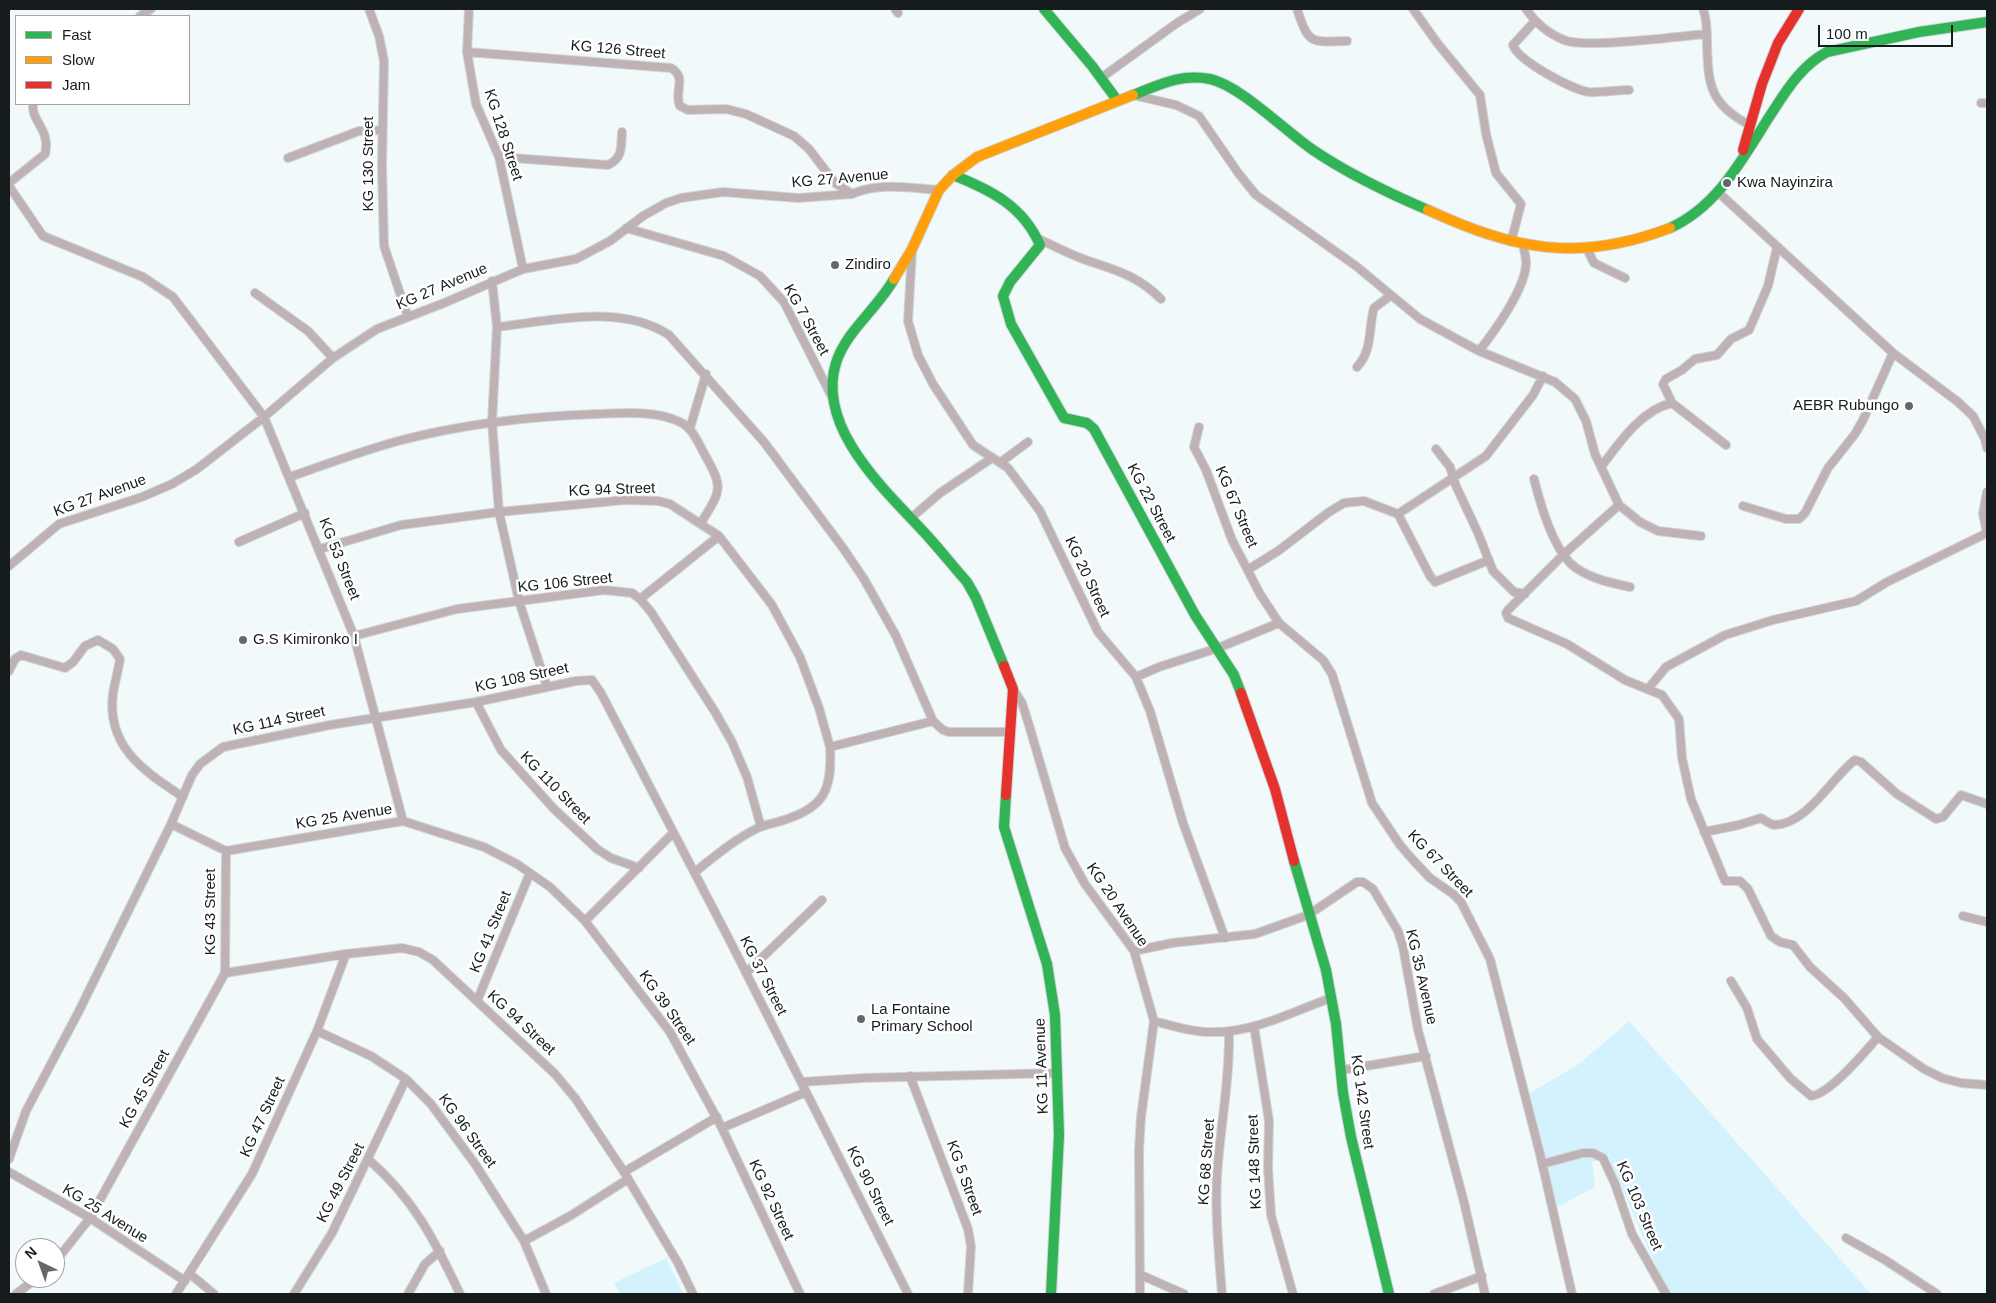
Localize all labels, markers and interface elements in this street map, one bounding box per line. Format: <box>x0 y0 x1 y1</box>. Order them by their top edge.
legend <box>15 15 190 105</box>
scale bar <box>1821 15 1956 47</box>
text: 100 m <box>1826 25 1868 42</box>
text: Fast <box>62 26 91 43</box>
street label: KG 126 Street <box>570 37 666 63</box>
text: Slow <box>62 51 95 68</box>
text: Jam <box>62 76 90 93</box>
street label: KG 128 Street <box>480 87 526 183</box>
street label: KG 130 Street <box>360 116 378 212</box>
street label: KG 27 Avenue <box>791 166 889 192</box>
place label: Kwa Nayinzira <box>1737 174 1833 192</box>
marker: Kwa Nayinzira <box>1721 177 1733 189</box>
place label: Zindiro <box>845 256 891 274</box>
marker: Zindiro <box>829 259 841 271</box>
street label: KG 27 Avenue <box>394 260 490 314</box>
street label: KG 7 Street <box>779 281 833 359</box>
place label: AEBR Rubungo <box>1793 397 1899 415</box>
marker: AEBR Rubungo <box>1903 400 1915 412</box>
street label: KG 22 Street <box>1123 460 1179 546</box>
street label: KG 67 Street <box>1211 464 1261 550</box>
street label: KG 27 Avenue <box>51 471 149 521</box>
street label: KG 94 Street <box>568 479 656 501</box>
street label: KG 53 Street <box>314 515 364 603</box>
street label: KG 20 Street <box>1061 534 1113 620</box>
street label: KG 106 Street <box>517 569 613 597</box>
place label: G.S Kimironko I <box>253 631 358 649</box>
marker: G.S Kimironko I <box>237 634 249 646</box>
street label: KG 108 Street <box>474 659 570 697</box>
street label: KG 114 Street <box>231 702 327 740</box>
street label: KG 110 Street <box>516 748 594 828</box>
street label: KG 25 Avenue <box>295 801 393 833</box>
street label: KG 67 Street <box>1403 827 1477 901</box>
street label: KG 20 Avenue <box>1082 860 1152 950</box>
street label: KG 43 Street <box>202 869 220 955</box>
street label: KG 41 Street <box>466 888 516 976</box>
street label: KG 35 Avenue <box>1401 928 1441 1026</box>
street label: KG 37 Street <box>735 933 791 1019</box>
street label: KG 39 Street <box>635 967 699 1049</box>
street label: KG 94 Street <box>483 987 559 1059</box>
place label: La Fontaine Primary School <box>871 1001 973 1036</box>
marker: La Fontaine Primary School <box>855 1013 867 1025</box>
street label: KG 11 Avenue <box>1031 1018 1053 1114</box>
street label: KG 45 Street <box>116 1047 174 1131</box>
street label: KG 142 Street <box>1346 1054 1378 1150</box>
street label: KG 47 Street <box>237 1074 289 1160</box>
street label: KG 96 Street <box>434 1091 500 1171</box>
street label: KG 148 Street <box>1244 1114 1266 1210</box>
street label: KG 68 Street <box>1195 1118 1219 1206</box>
street label: KG 5 Street <box>942 1138 986 1218</box>
street label: KG 49 Street <box>313 1140 369 1226</box>
street label: KG 90 Street <box>842 1143 898 1229</box>
street label: KG 92 Street <box>745 1157 797 1243</box>
street label: KG 103 Street <box>1612 1159 1666 1253</box>
street label: KG 25 Avenue <box>59 1181 151 1247</box>
north arrow <box>15 1238 65 1288</box>
text: N <box>22 1243 40 1262</box>

